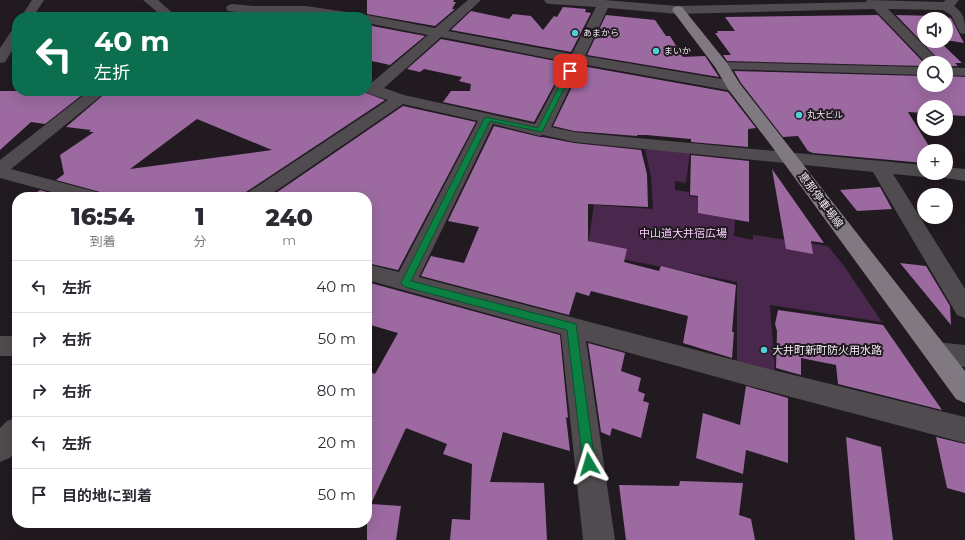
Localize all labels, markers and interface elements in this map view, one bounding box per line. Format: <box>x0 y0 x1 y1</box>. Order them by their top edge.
map controls <box>917 12 953 224</box>
button: sound <box>917 12 953 48</box>
text: 40 m <box>94 24 170 58</box>
place label: あまから <box>583 27 619 38</box>
icon: left <box>28 28 80 80</box>
marker: あまから <box>570 28 580 38</box>
place label: まいか <box>664 45 691 56</box>
marker: まいか <box>651 46 661 56</box>
pin <box>553 54 587 88</box>
button: search <box>917 56 953 92</box>
icon: arrive <box>559 60 581 82</box>
text: 左折 <box>94 62 130 84</box>
button: layers <box>917 100 953 136</box>
place label: 丸大ビル <box>807 109 843 120</box>
marker: 丸大ビル <box>794 110 804 120</box>
button: + <box>917 144 953 180</box>
street label: 恵那停車場線 <box>796 169 846 231</box>
button: − <box>917 188 953 224</box>
text: 16:54 <box>71 202 134 231</box>
text: 1 <box>195 202 205 231</box>
text: 240 <box>265 203 313 232</box>
park label: 中山道大井宿広場 <box>639 226 727 240</box>
text: m <box>282 232 296 248</box>
text: 到着 <box>90 233 116 249</box>
text: 分 <box>193 233 206 249</box>
icon: left <box>28 276 50 298</box>
text: 40 m <box>316 277 356 296</box>
text: 左折 <box>62 278 92 297</box>
icon: right <box>28 328 50 350</box>
text: 50 m <box>318 329 356 348</box>
text: 右折 <box>62 330 92 349</box>
place label: 大井町新町防火用水路 <box>772 343 882 357</box>
marker: 大井町新町防火用水路 <box>759 345 769 355</box>
icon: right <box>28 380 50 402</box>
text: 80 m <box>317 381 356 400</box>
text: 右折 <box>62 382 92 401</box>
icon: left <box>28 432 50 454</box>
text: 20 m <box>318 433 356 452</box>
text: 左折 <box>62 434 92 453</box>
position arrow <box>568 443 610 485</box>
icon: arrive <box>28 484 50 506</box>
text: 50 m <box>318 485 356 504</box>
text: 目的地に到着 <box>62 486 152 505</box>

